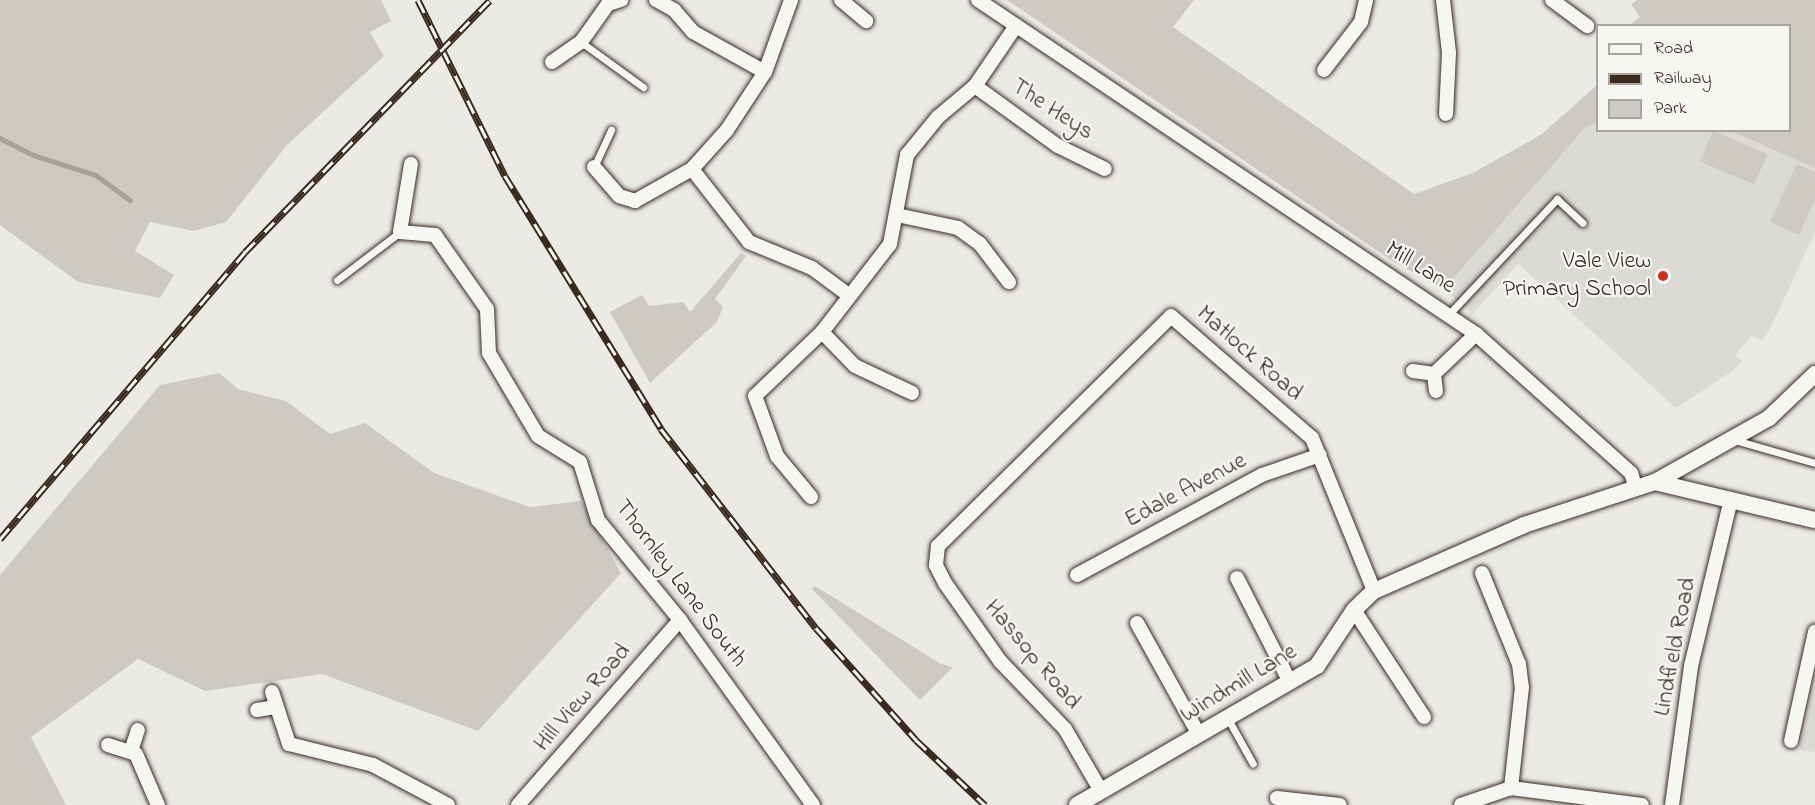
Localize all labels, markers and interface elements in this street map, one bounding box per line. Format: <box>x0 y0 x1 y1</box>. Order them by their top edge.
legend <box>1596 24 1791 132</box>
text: Road <box>1654 36 1693 62</box>
text: Railway <box>1654 66 1711 92</box>
street label: The Heys <box>1006 73 1098 147</box>
text: Park <box>1654 96 1687 122</box>
street label: Mill Lane <box>1380 235 1460 301</box>
place label: Vale View Primary School <box>1503 248 1651 304</box>
marker: Vale View Primary School <box>1656 269 1670 283</box>
street label: Matlock Road <box>1190 300 1308 408</box>
street label: Edale Avenue <box>1120 447 1252 535</box>
street label: Thornley Lane South <box>608 494 752 674</box>
street label: Lindfield Road <box>1648 575 1704 719</box>
street label: Hassop Road <box>978 594 1086 716</box>
street label: Hill View Road <box>528 638 638 758</box>
street label: Windmill Lane <box>1175 638 1303 730</box>

